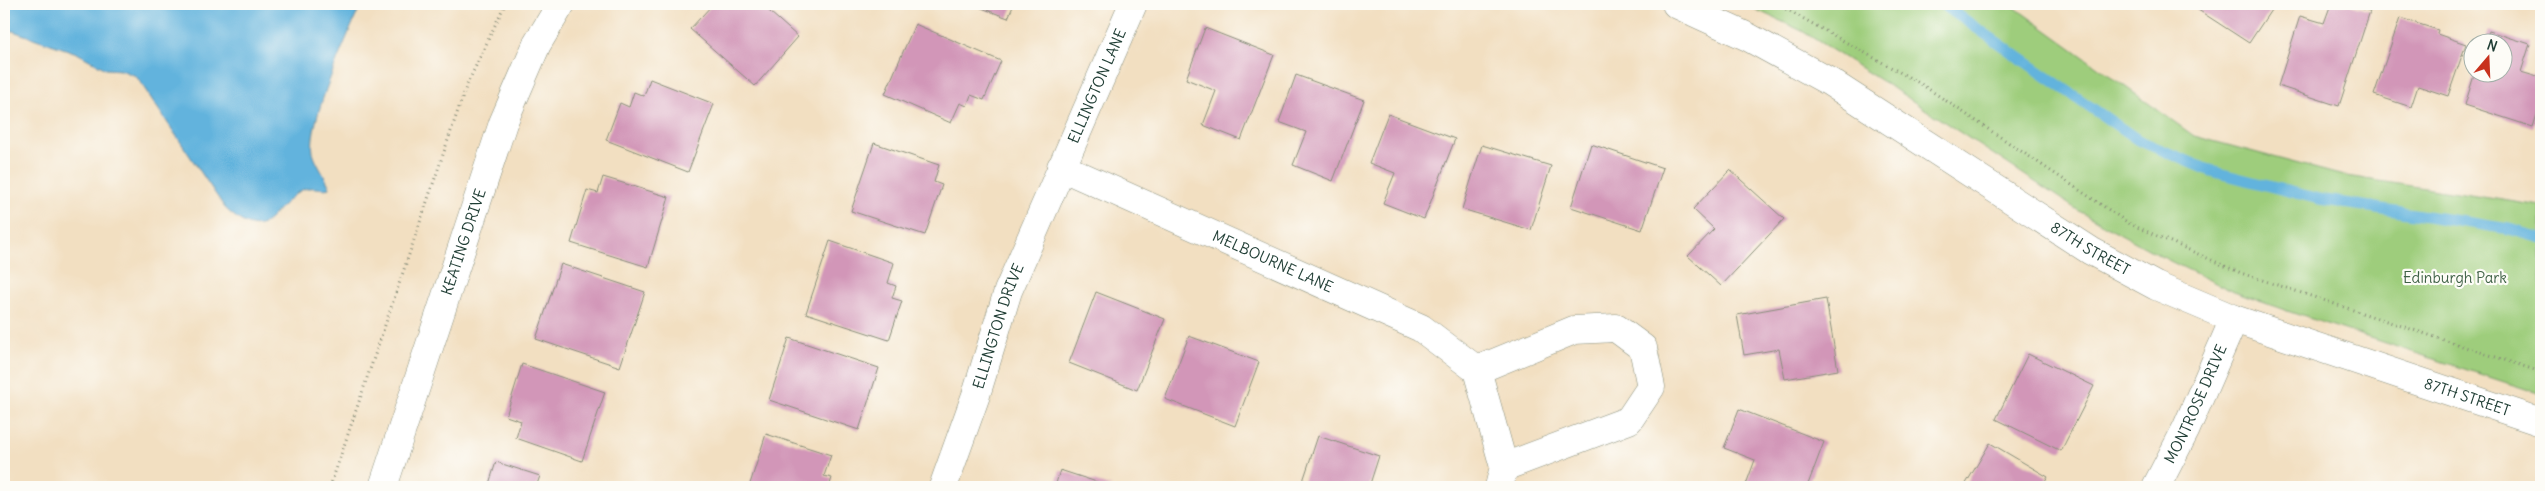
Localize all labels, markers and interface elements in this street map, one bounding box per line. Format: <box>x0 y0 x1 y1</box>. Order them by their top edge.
street label: ELLINGTON LANE <box>1064 26 1130 146</box>
north arrow <box>2462 32 2512 82</box>
text: N <box>2485 36 2500 56</box>
street label: KEATING DRIVE <box>437 186 490 298</box>
street label: 87TH STREET <box>2047 217 2134 279</box>
street label: MELBOURNE LANE <box>1210 226 1336 297</box>
street label: ELLINGTON DRIVE <box>968 260 1028 391</box>
park label: Edinburgh Park <box>2403 268 2507 287</box>
street label: MONTROSE DRIVE <box>2160 341 2231 467</box>
street label: 87TH STREET <box>2422 373 2513 420</box>

